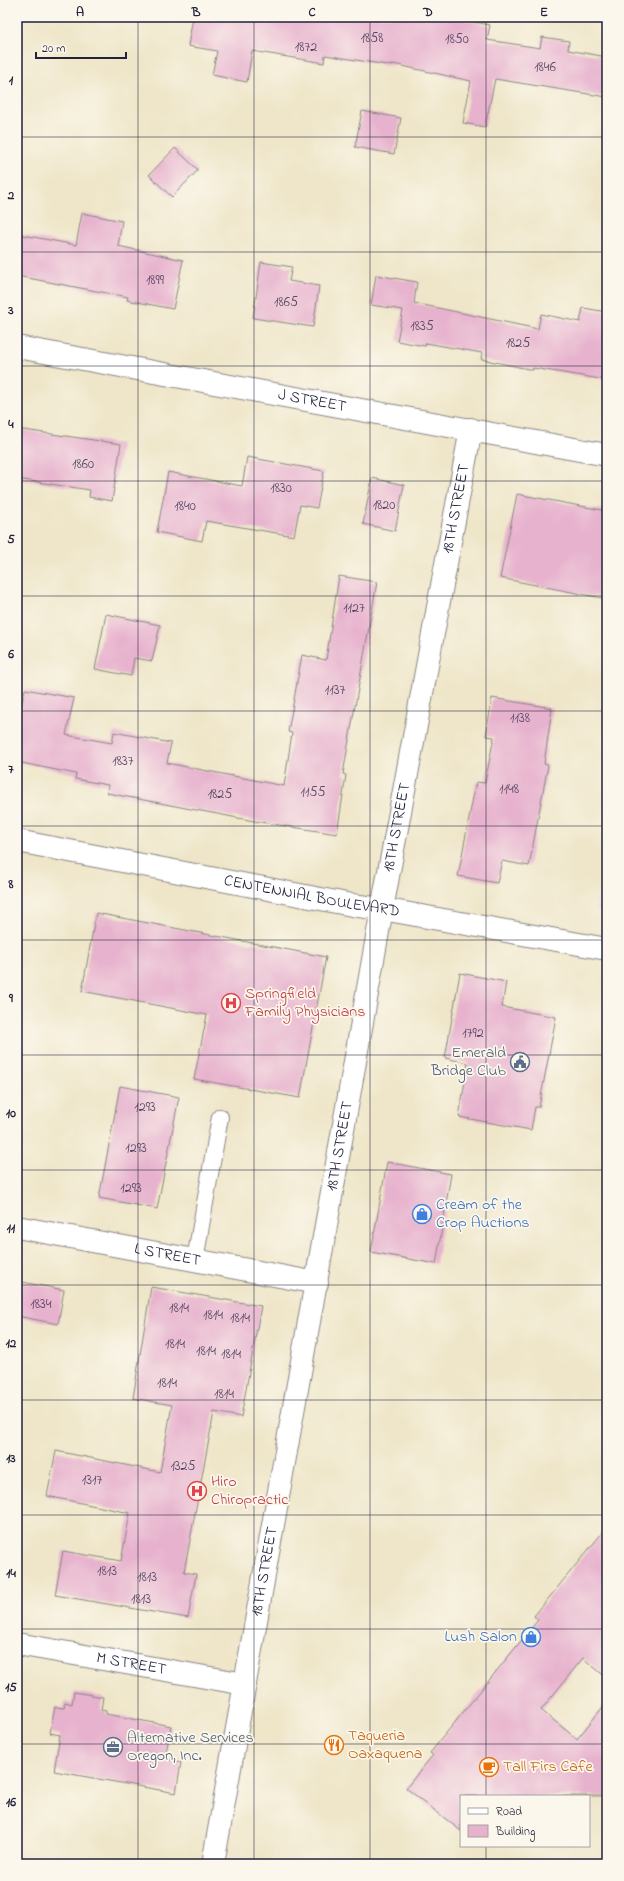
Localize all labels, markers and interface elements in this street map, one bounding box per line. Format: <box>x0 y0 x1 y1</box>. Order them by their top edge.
text: A <box>76 3 84 22</box>
text: B <box>191 3 201 22</box>
text: C <box>308 3 316 22</box>
text: D <box>422 3 433 22</box>
text: E <box>540 3 548 22</box>
house number: 1858 <box>361 28 383 49</box>
house number: 1850 <box>445 29 469 50</box>
scale bar <box>36 34 126 60</box>
house number: 1872 <box>295 37 317 58</box>
text: 20 m <box>42 40 65 58</box>
house number: 1846 <box>534 57 556 78</box>
text: 1 <box>9 71 14 90</box>
text: 2 <box>7 186 15 205</box>
house number: 1899 <box>146 270 165 291</box>
house number: 1865 <box>274 292 298 313</box>
text: 3 <box>7 301 14 320</box>
house number: 1835 <box>410 316 434 337</box>
house number: 1825 <box>506 333 530 354</box>
street label: J STREET <box>276 383 348 419</box>
text: 4 <box>7 415 14 434</box>
house number: 1860 <box>72 454 94 475</box>
street label: 18TH STREET <box>436 462 476 555</box>
house number: 1830 <box>270 478 292 499</box>
house number: 1820 <box>373 495 395 516</box>
house number: 1840 <box>174 496 196 517</box>
text: 5 <box>7 530 15 549</box>
house number: 1127 <box>343 598 365 619</box>
text: 6 <box>7 645 14 664</box>
house number: 1137 <box>325 680 345 701</box>
house number: 1138 <box>510 708 530 729</box>
house number: 1837 <box>112 751 134 772</box>
text: 7 <box>8 760 14 779</box>
house number: 1148 <box>499 779 519 800</box>
street label: 18TH STREET <box>377 781 417 874</box>
house number: 1155 <box>301 782 325 803</box>
house number: 1825 <box>208 784 232 805</box>
street label: CENTENNIAL BOULEVARD <box>222 869 402 924</box>
text: 8 <box>8 875 14 894</box>
place label: Springfield Family Physicians <box>244 982 365 1024</box>
text: 9 <box>8 989 14 1008</box>
hospital icon: Springfield Family Physicians <box>220 992 242 1014</box>
house number: 1792 <box>462 1023 484 1044</box>
place label: Emerald Bridge Club <box>430 1041 507 1083</box>
public building icon: Emerald Bridge Club <box>509 1051 531 1073</box>
house number: 1293 <box>134 1097 156 1118</box>
street label: 18TH STREET <box>320 1100 360 1193</box>
text: 10 <box>6 1104 16 1123</box>
house number: 1293 <box>125 1138 147 1159</box>
house number: 1293 <box>120 1178 142 1199</box>
place label: Cream of the Crop Auctions <box>436 1193 529 1235</box>
shop icon: Cream of the Crop Auctions <box>411 1203 433 1225</box>
text: 11 <box>7 1219 16 1238</box>
street label: L STREET <box>132 1237 202 1273</box>
house number: 1834 <box>30 1294 52 1315</box>
house number: 1814 <box>169 1298 189 1319</box>
house number: 1814 <box>203 1305 223 1326</box>
house number: 1814 <box>230 1308 250 1329</box>
text: 12 <box>6 1334 17 1353</box>
house number: 1814 <box>165 1334 185 1355</box>
house number: 1814 <box>196 1341 216 1362</box>
house number: 1814 <box>221 1344 241 1365</box>
house number: 1814 <box>157 1373 177 1394</box>
house number: 1814 <box>214 1384 234 1405</box>
text: 13 <box>6 1449 16 1468</box>
house number: 1325 <box>170 1456 196 1477</box>
house number: 1317 <box>82 1470 102 1491</box>
place label: Hiro Chiropractic <box>211 1470 289 1512</box>
hospital icon: Hiro Chiropractic <box>186 1480 208 1502</box>
street label: 18TH STREET <box>245 1525 284 1618</box>
house number: 1813 <box>97 1561 117 1582</box>
text: 14 <box>6 1564 16 1583</box>
house number: 1813 <box>137 1567 157 1588</box>
house number: 1813 <box>131 1589 151 1610</box>
place label: Lush Salon <box>444 1625 517 1649</box>
shop icon: Lush Salon <box>520 1626 542 1648</box>
street label: M STREET <box>94 1646 168 1682</box>
text: 15 <box>5 1678 17 1697</box>
place label: Taqueria Oaxaquena <box>348 1724 422 1766</box>
place label: Alternative Services Oregon, Inc. <box>127 1726 254 1768</box>
restaurant icon: Taqueria Oaxaquena <box>323 1734 345 1756</box>
office icon: Alternative Services Oregon, Inc. <box>102 1736 124 1758</box>
place label: Tall Firs Cafe <box>503 1755 593 1779</box>
cafe icon: Tall Firs Cafe <box>478 1756 500 1778</box>
text: 16 <box>6 1793 16 1812</box>
legend <box>460 1795 590 1847</box>
text: Road <box>496 1803 522 1821</box>
text: Building <box>495 1823 535 1842</box>

